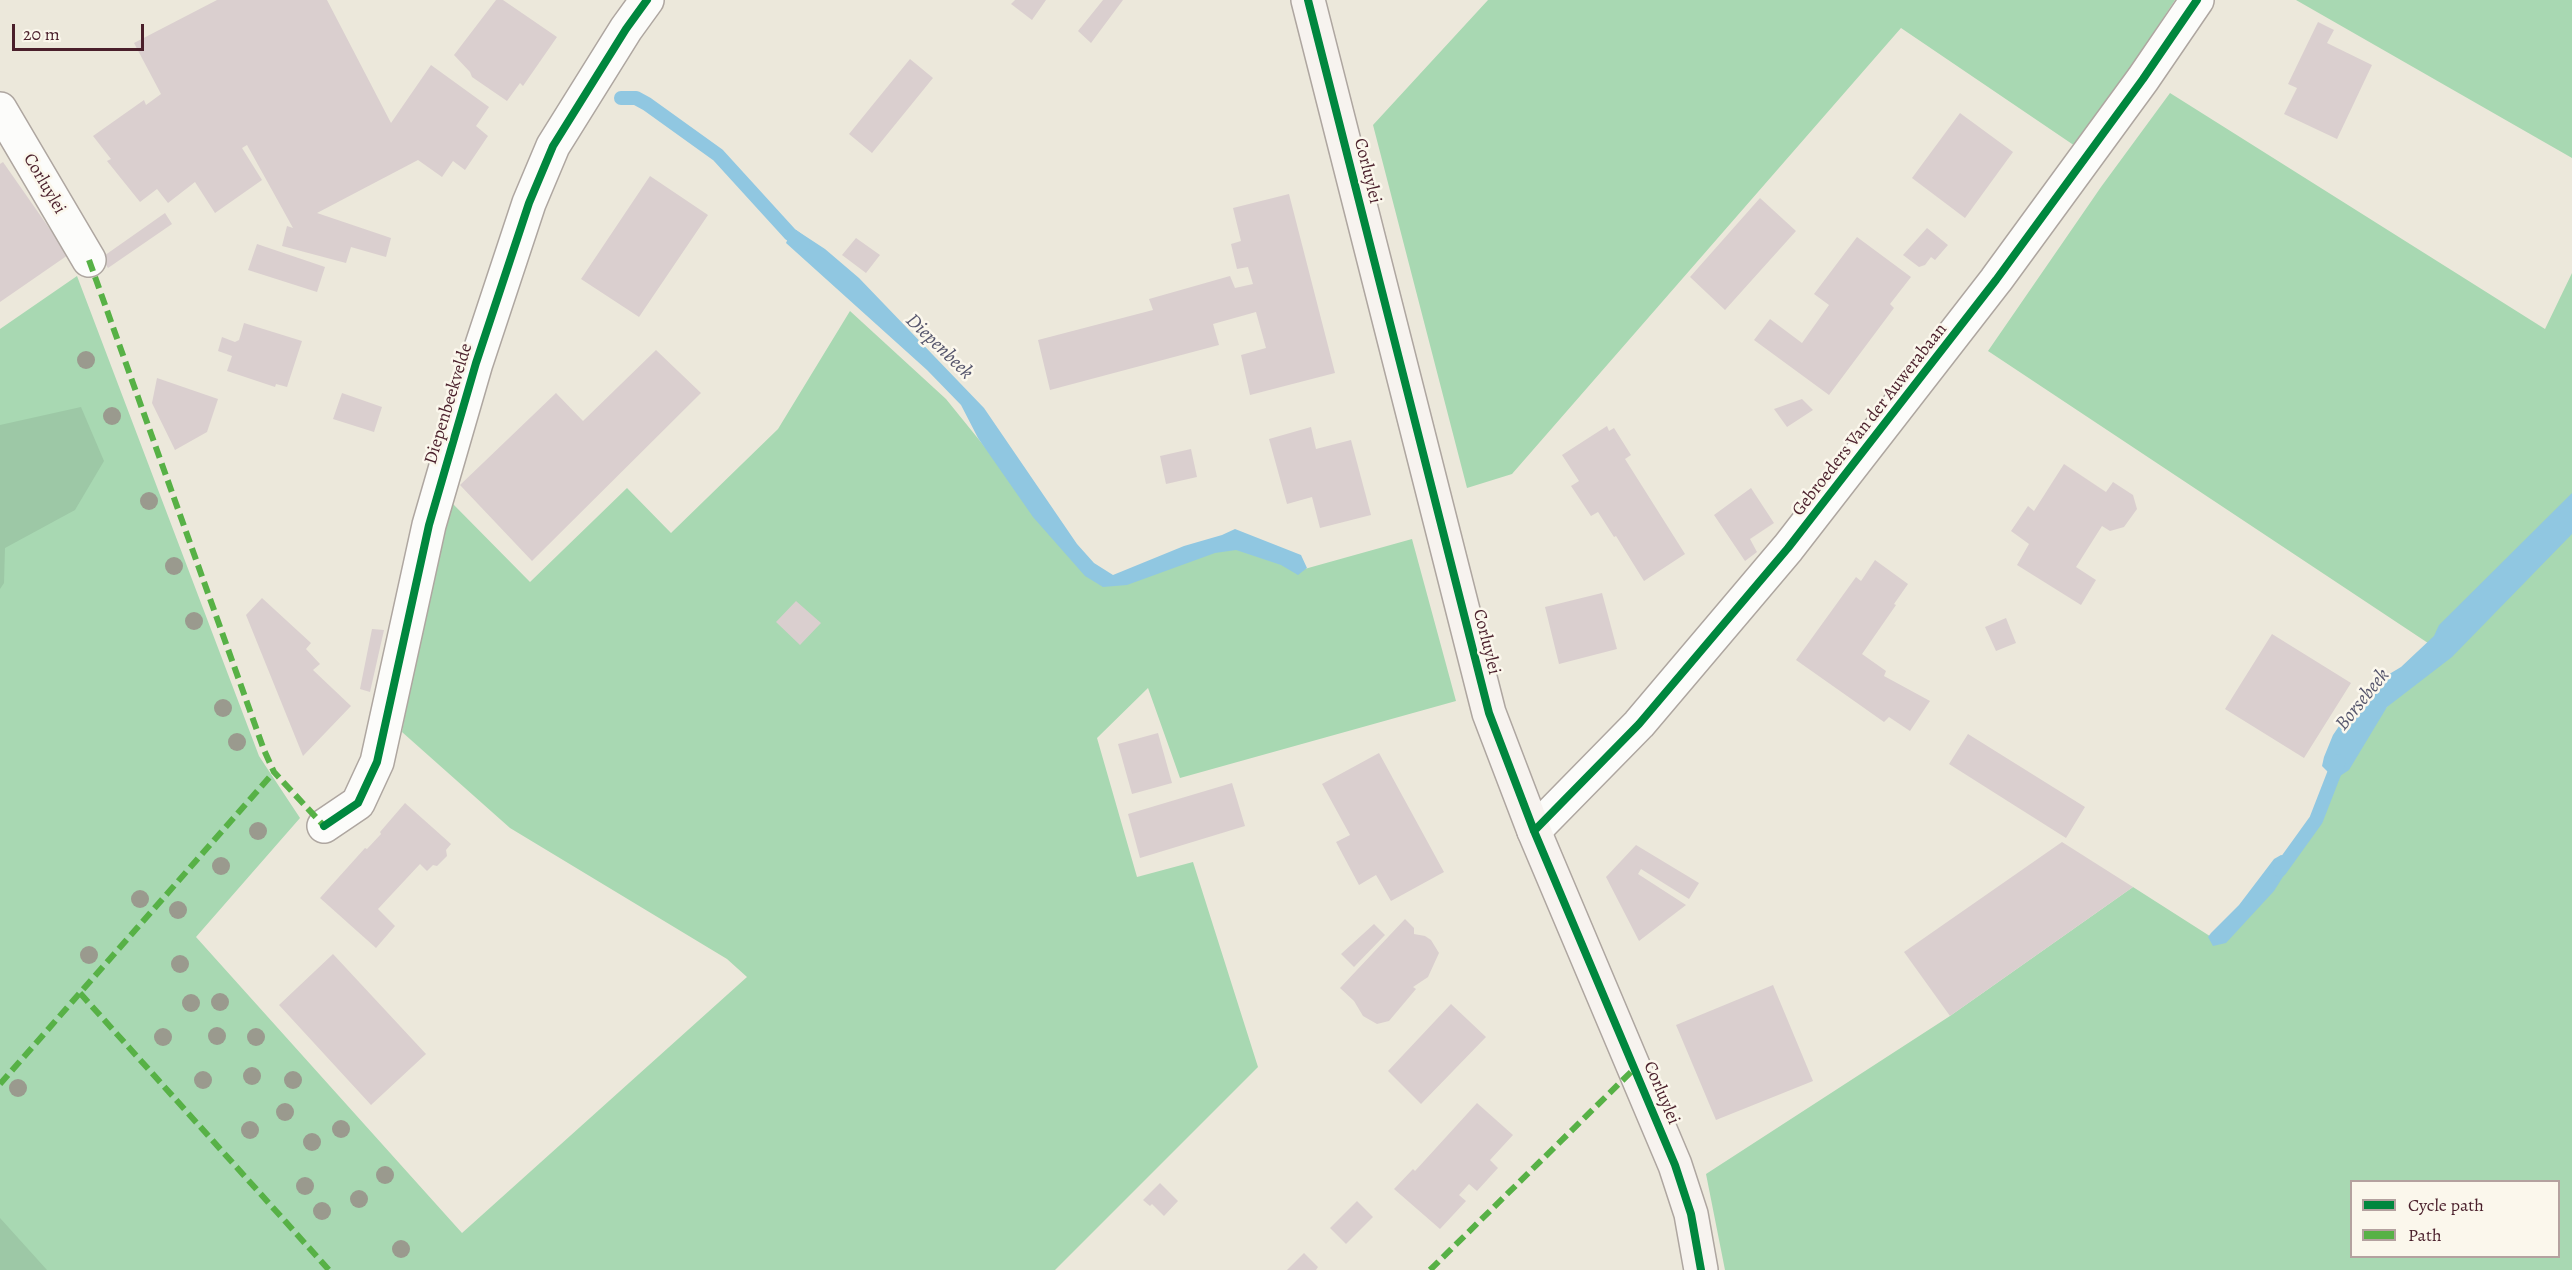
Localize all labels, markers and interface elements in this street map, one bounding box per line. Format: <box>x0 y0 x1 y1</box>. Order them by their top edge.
scale bar <box>15 12 147 50</box>
text: 20 m <box>23 22 60 46</box>
street label: Corluylei <box>1348 136 1386 206</box>
street label: Corluylei <box>18 150 70 218</box>
water label: Diepenbeek <box>900 309 978 385</box>
street label: Gebroeders Van der Auwerabaan <box>1788 319 1952 521</box>
street label: Diepenbeekvelde <box>420 341 478 467</box>
street label: Corluylei <box>1467 607 1505 677</box>
water label: Borsebeek <box>2331 664 2395 736</box>
street label: Corluylei <box>1638 1058 1684 1128</box>
legend <box>2350 1180 2560 1258</box>
text: Cycle path <box>2408 1193 2484 1217</box>
text: Path <box>2408 1223 2442 1247</box>

